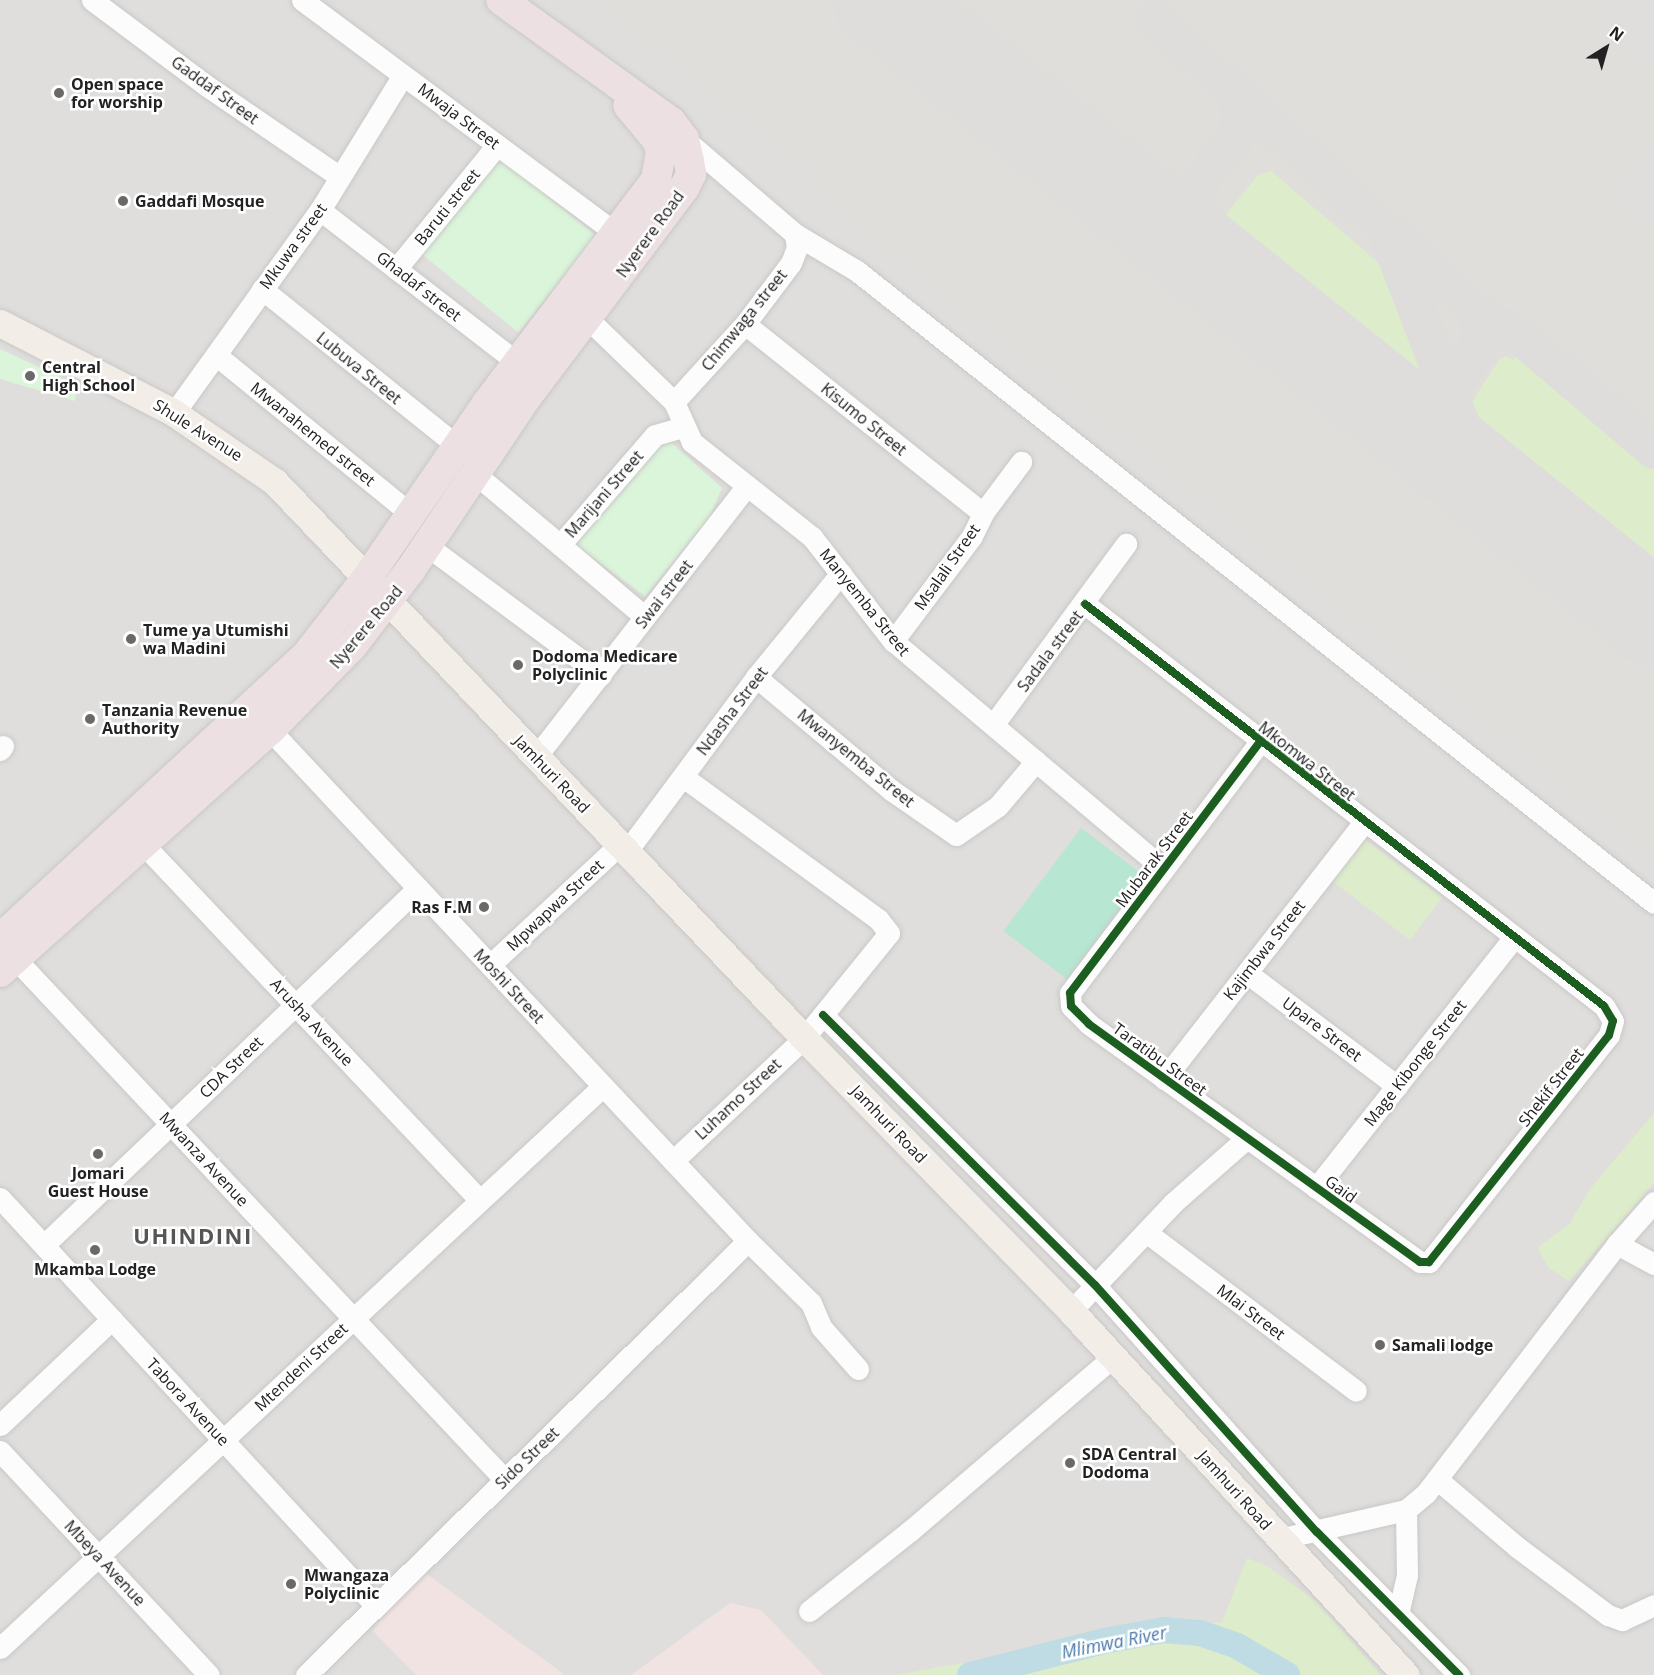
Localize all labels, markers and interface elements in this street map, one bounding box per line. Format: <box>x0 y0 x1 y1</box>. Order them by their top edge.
north arrow <box>1576 18 1636 78</box>
text: N <box>1605 21 1629 46</box>
street label: Gaddaf Street <box>168 52 262 128</box>
place label: Open space for worship <box>71 74 163 112</box>
street label: Mwaja Street <box>414 79 504 153</box>
marker: Open space for worship <box>52 86 66 100</box>
street label: Baruti street <box>410 165 484 249</box>
street label: Nyerere Road <box>612 187 688 281</box>
place label: Gaddafi Mosque <box>135 191 264 211</box>
marker: Gaddafi Mosque <box>116 194 130 208</box>
street label: Mkuwa street <box>255 199 331 293</box>
street label: Ghadaf street <box>373 247 465 325</box>
street label: Chimwaga street <box>697 265 791 375</box>
street label: Lubuva Street <box>313 328 405 408</box>
place label: Central High School <box>42 357 135 395</box>
marker: Central High School <box>23 369 37 383</box>
street label: Mwanahemed street <box>247 378 379 490</box>
street label: Kisumo Street <box>817 379 911 459</box>
street label: Shule Avenue <box>150 395 246 465</box>
street label: Marijani Street <box>561 446 647 542</box>
street label: Msalali Street <box>910 520 984 614</box>
street label: Manyemba Street <box>816 544 914 660</box>
street label: Swai street <box>631 556 697 632</box>
street label: Nyerere Road <box>326 582 406 672</box>
street label: Sadala street <box>1013 607 1087 695</box>
place label: Tume ya Utumishi wa Madini <box>143 620 289 658</box>
marker: Tume ya Utumishi wa Madini <box>124 632 138 646</box>
place label: Dodoma Medicare Polyclinic <box>532 646 677 684</box>
marker: Dodoma Medicare Polyclinic <box>509 656 527 674</box>
street label: Ndasha Street <box>692 663 772 759</box>
place label: Tanzania Revenue Authority <box>102 700 247 738</box>
street label: Mwanyemba Street <box>794 705 918 811</box>
marker: Tanzania Revenue Authority <box>83 712 97 726</box>
street label: Mkomwa Street <box>1255 717 1359 805</box>
street label: Jamhuri Road <box>510 731 594 817</box>
street label: Mubarak Street <box>1112 807 1196 911</box>
street label: Mpwapwa Street <box>503 855 607 955</box>
street label: Kajimbwa Street <box>1219 896 1309 1004</box>
place label: Ras F.M <box>411 897 472 917</box>
marker: Ras F.M <box>477 900 491 914</box>
street label: Moshi Street <box>470 945 548 1027</box>
street label: Arusha Avenue <box>267 974 357 1070</box>
street label: Upare Street <box>1278 993 1366 1065</box>
street label: Mage Kibonge Street <box>1360 996 1470 1130</box>
street label: Taratibu Street <box>1109 1019 1211 1099</box>
street label: CDA Street <box>195 1032 267 1102</box>
street label: Shekif Street <box>1514 1044 1588 1130</box>
street label: Luhamo Street <box>691 1054 785 1144</box>
street label: Jamhuri Road <box>847 1081 931 1167</box>
street label: Mwanza Avenue <box>155 1108 253 1210</box>
marker: Jomari Guest House <box>91 1147 105 1161</box>
place label: Jomari Guest House <box>48 1163 148 1201</box>
street label: Gaid <box>1321 1171 1361 1207</box>
district label: UHINDINI <box>133 1223 253 1249</box>
marker: Mkamba Lodge <box>88 1243 102 1257</box>
place label: Mkamba Lodge <box>34 1259 156 1279</box>
street label: Mlai Street <box>1213 1280 1289 1344</box>
street label: Mtendeni Street <box>250 1319 352 1415</box>
place label: Samali lodge <box>1392 1335 1493 1355</box>
marker: Samali lodge <box>1373 1338 1387 1352</box>
street label: Tabora Avenue <box>143 1354 233 1450</box>
street label: Sido Street <box>491 1423 563 1493</box>
place label: SDA Central Dodoma <box>1082 1444 1177 1482</box>
street label: Jamhuri Road <box>1194 1446 1276 1534</box>
marker: SDA Central Dodoma <box>1063 1456 1077 1470</box>
street label: Mbeya Avenue <box>60 1516 150 1610</box>
place label: Mwangaza Polyclinic <box>304 1565 389 1603</box>
marker: Mwangaza Polyclinic <box>282 1575 300 1593</box>
water label: Mlimwa River <box>1060 1621 1168 1663</box>

